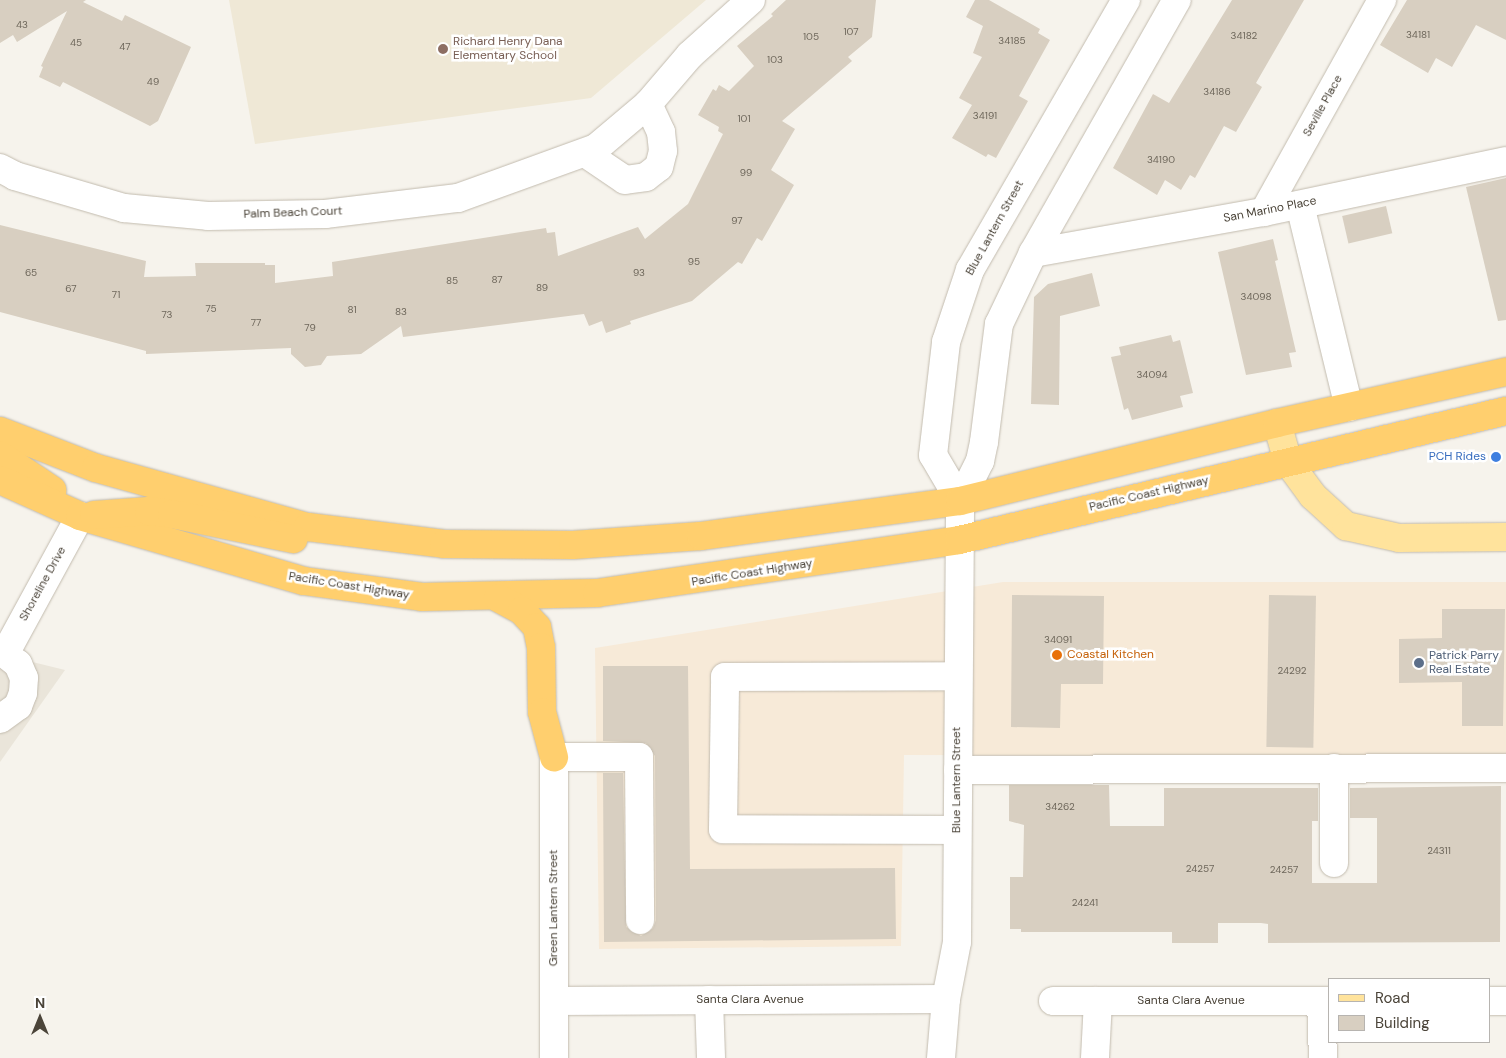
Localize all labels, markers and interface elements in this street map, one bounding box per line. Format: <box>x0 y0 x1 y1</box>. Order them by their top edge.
house number: 43 <box>16 19 28 31</box>
house number: 107 <box>843 26 859 38</box>
house number: 34181 <box>1406 29 1430 41</box>
house number: 34182 <box>1231 30 1257 42</box>
house number: 105 <box>803 31 819 43</box>
place label: Richard Henry Dana Elementary School <box>453 35 563 63</box>
house number: 34185 <box>998 35 1026 47</box>
house number: 45 <box>70 37 82 49</box>
house number: 47 <box>119 41 131 53</box>
marker: Richard Henry Dana Elementary School <box>437 43 449 55</box>
house number: 103 <box>767 54 783 66</box>
street label: Seville Place <box>1300 73 1346 139</box>
house number: 49 <box>147 76 159 88</box>
house number: 34186 <box>1203 86 1231 98</box>
house number: 34191 <box>973 110 997 122</box>
house number: 101 <box>737 113 751 125</box>
house number: 34190 <box>1147 154 1175 166</box>
house number: 99 <box>740 167 752 179</box>
street label: Blue Lantern Street <box>963 178 1027 278</box>
street label: San Marino Place <box>1222 194 1318 226</box>
street label: Palm Beach Court <box>243 204 343 222</box>
house number: 97 <box>731 215 743 227</box>
house number: 95 <box>688 256 700 268</box>
house number: 65 <box>25 267 37 279</box>
house number: 93 <box>633 267 645 279</box>
house number: 87 <box>491 274 503 286</box>
house number: 85 <box>446 275 458 287</box>
house number: 89 <box>536 282 548 294</box>
house number: 67 <box>65 283 77 295</box>
house number: 71 <box>112 289 120 301</box>
house number: 34098 <box>1240 291 1272 303</box>
house number: 75 <box>205 303 217 315</box>
house number: 81 <box>348 304 356 316</box>
house number: 83 <box>395 306 407 318</box>
house number: 73 <box>162 309 172 321</box>
house number: 77 <box>251 317 261 329</box>
house number: 79 <box>304 322 316 334</box>
house number: 34094 <box>1136 369 1168 381</box>
place label: PCH Rides <box>1429 450 1486 464</box>
marker: PCH Rides <box>1490 451 1502 463</box>
street label: Pacific Coast Highway <box>1088 473 1210 515</box>
street label: Shoreline Drive <box>17 544 69 624</box>
street label: Pacific Coast Highway <box>690 556 814 590</box>
street label: Pacific Coast Highway <box>287 569 411 603</box>
house number: 34091 <box>1044 634 1072 646</box>
place label: Coastal Kitchen <box>1067 648 1154 662</box>
marker: Coastal Kitchen <box>1051 649 1063 661</box>
place label: Patrick Parry Real Estate <box>1429 649 1499 677</box>
marker: Patrick Parry Real Estate <box>1413 657 1425 669</box>
house number: 24292 <box>1277 665 1307 677</box>
street label: Blue Lantern Street <box>950 727 964 833</box>
house number: 34262 <box>1045 801 1075 813</box>
house number: 24311 <box>1427 845 1451 857</box>
street label: Green Lantern Street <box>547 850 561 966</box>
house number: 24257 <box>1186 863 1214 875</box>
house number: 24257 <box>1270 864 1298 876</box>
house number: 24241 <box>1072 897 1098 909</box>
legend <box>1328 978 1491 1043</box>
text: Road <box>1375 988 1410 1008</box>
north arrow <box>15 993 65 1043</box>
street label: Santa Clara Avenue <box>696 993 804 1007</box>
text: N <box>35 994 45 1012</box>
street label: Santa Clara Avenue <box>1137 994 1245 1008</box>
text: Building <box>1375 1013 1430 1033</box>

